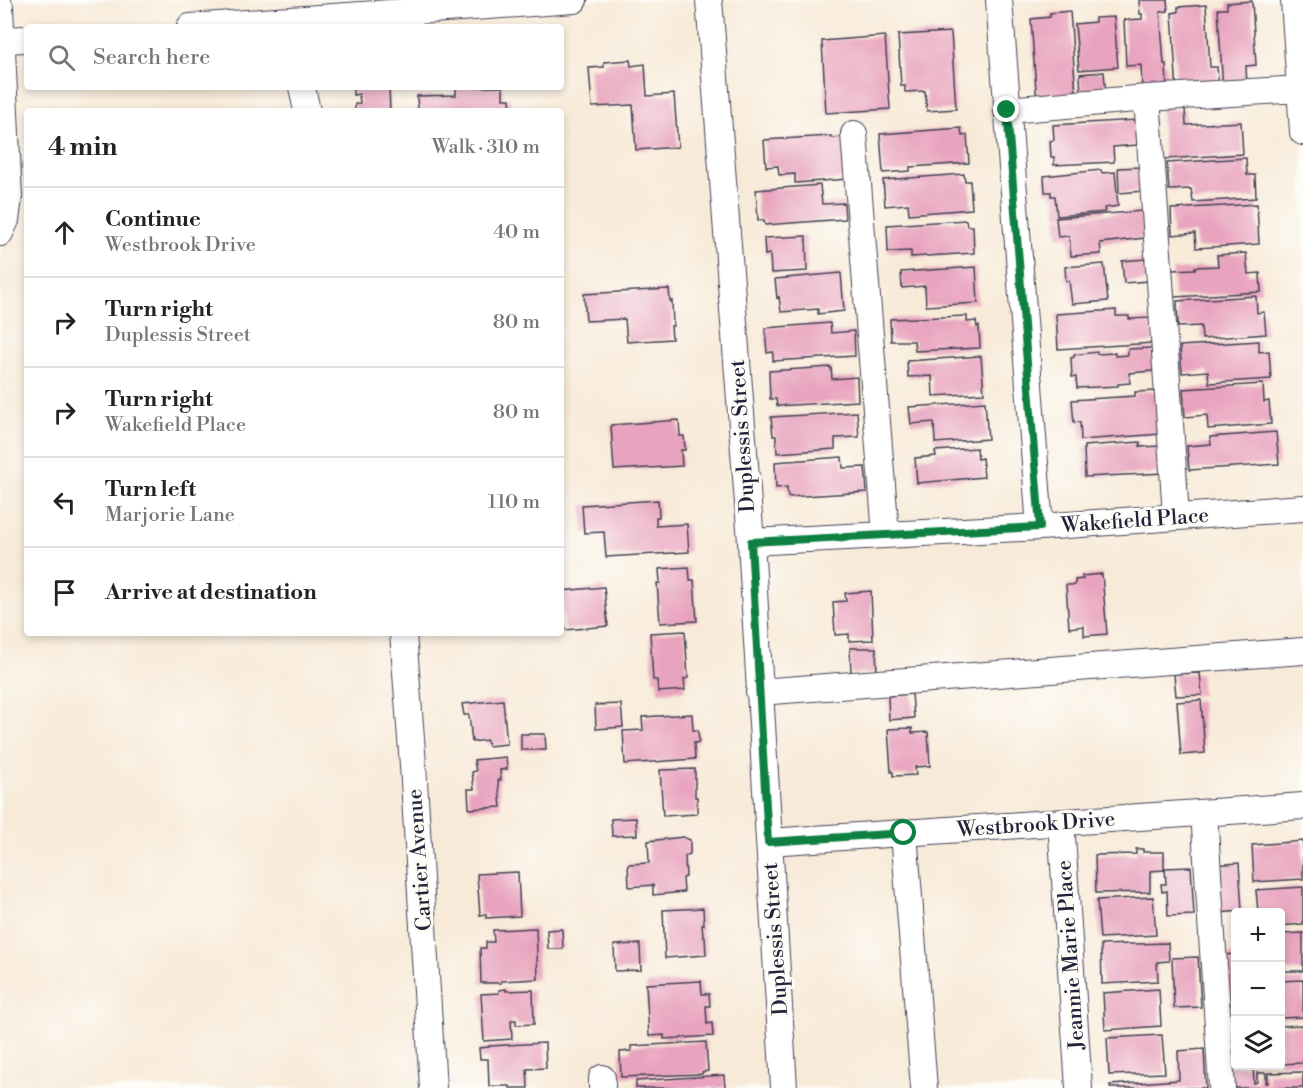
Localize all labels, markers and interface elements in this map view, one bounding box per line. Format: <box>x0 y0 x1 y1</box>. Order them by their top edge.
search box <box>24 24 564 90</box>
icon: search <box>45 41 78 74</box>
text: Search here <box>93 44 210 71</box>
route end <box>993 96 1019 122</box>
text: 4 min <box>48 131 118 163</box>
text: Walk · 310 m <box>432 135 540 160</box>
text: Continue <box>105 206 201 233</box>
icon: ahead <box>48 216 81 249</box>
text: 40 m <box>493 220 540 245</box>
text: Westbrook Drive <box>105 233 256 258</box>
text: Turn right <box>105 296 213 323</box>
icon: right <box>48 306 81 339</box>
text: 80 m <box>493 310 540 335</box>
text: Duplessis Street <box>105 323 251 348</box>
street label: Duplessis Street <box>725 358 761 513</box>
text: Turn right <box>105 386 213 413</box>
icon: right <box>48 396 81 429</box>
text: 80 m <box>493 400 540 425</box>
text: Wakefield Place <box>105 413 246 438</box>
text: Turn left <box>105 476 196 503</box>
icon: left <box>48 486 81 519</box>
text: 110 m <box>488 490 540 515</box>
text: Marjorie Lane <box>105 503 235 528</box>
street label: Wakefield Place <box>1059 503 1210 539</box>
icon: arrive <box>48 576 81 609</box>
text: Arrive at destination <box>105 579 317 606</box>
street label: Cartier Avenue <box>402 788 438 932</box>
street label: Westbrook Drive <box>955 807 1116 844</box>
route start <box>890 819 916 845</box>
street label: Jeannie Marie Place <box>1051 859 1091 1052</box>
street label: Duplessis Street <box>758 861 794 1016</box>
map controls <box>1231 908 1285 1070</box>
button: + <box>1231 908 1285 962</box>
button: − <box>1231 962 1285 1016</box>
button: layers <box>1231 1016 1285 1070</box>

